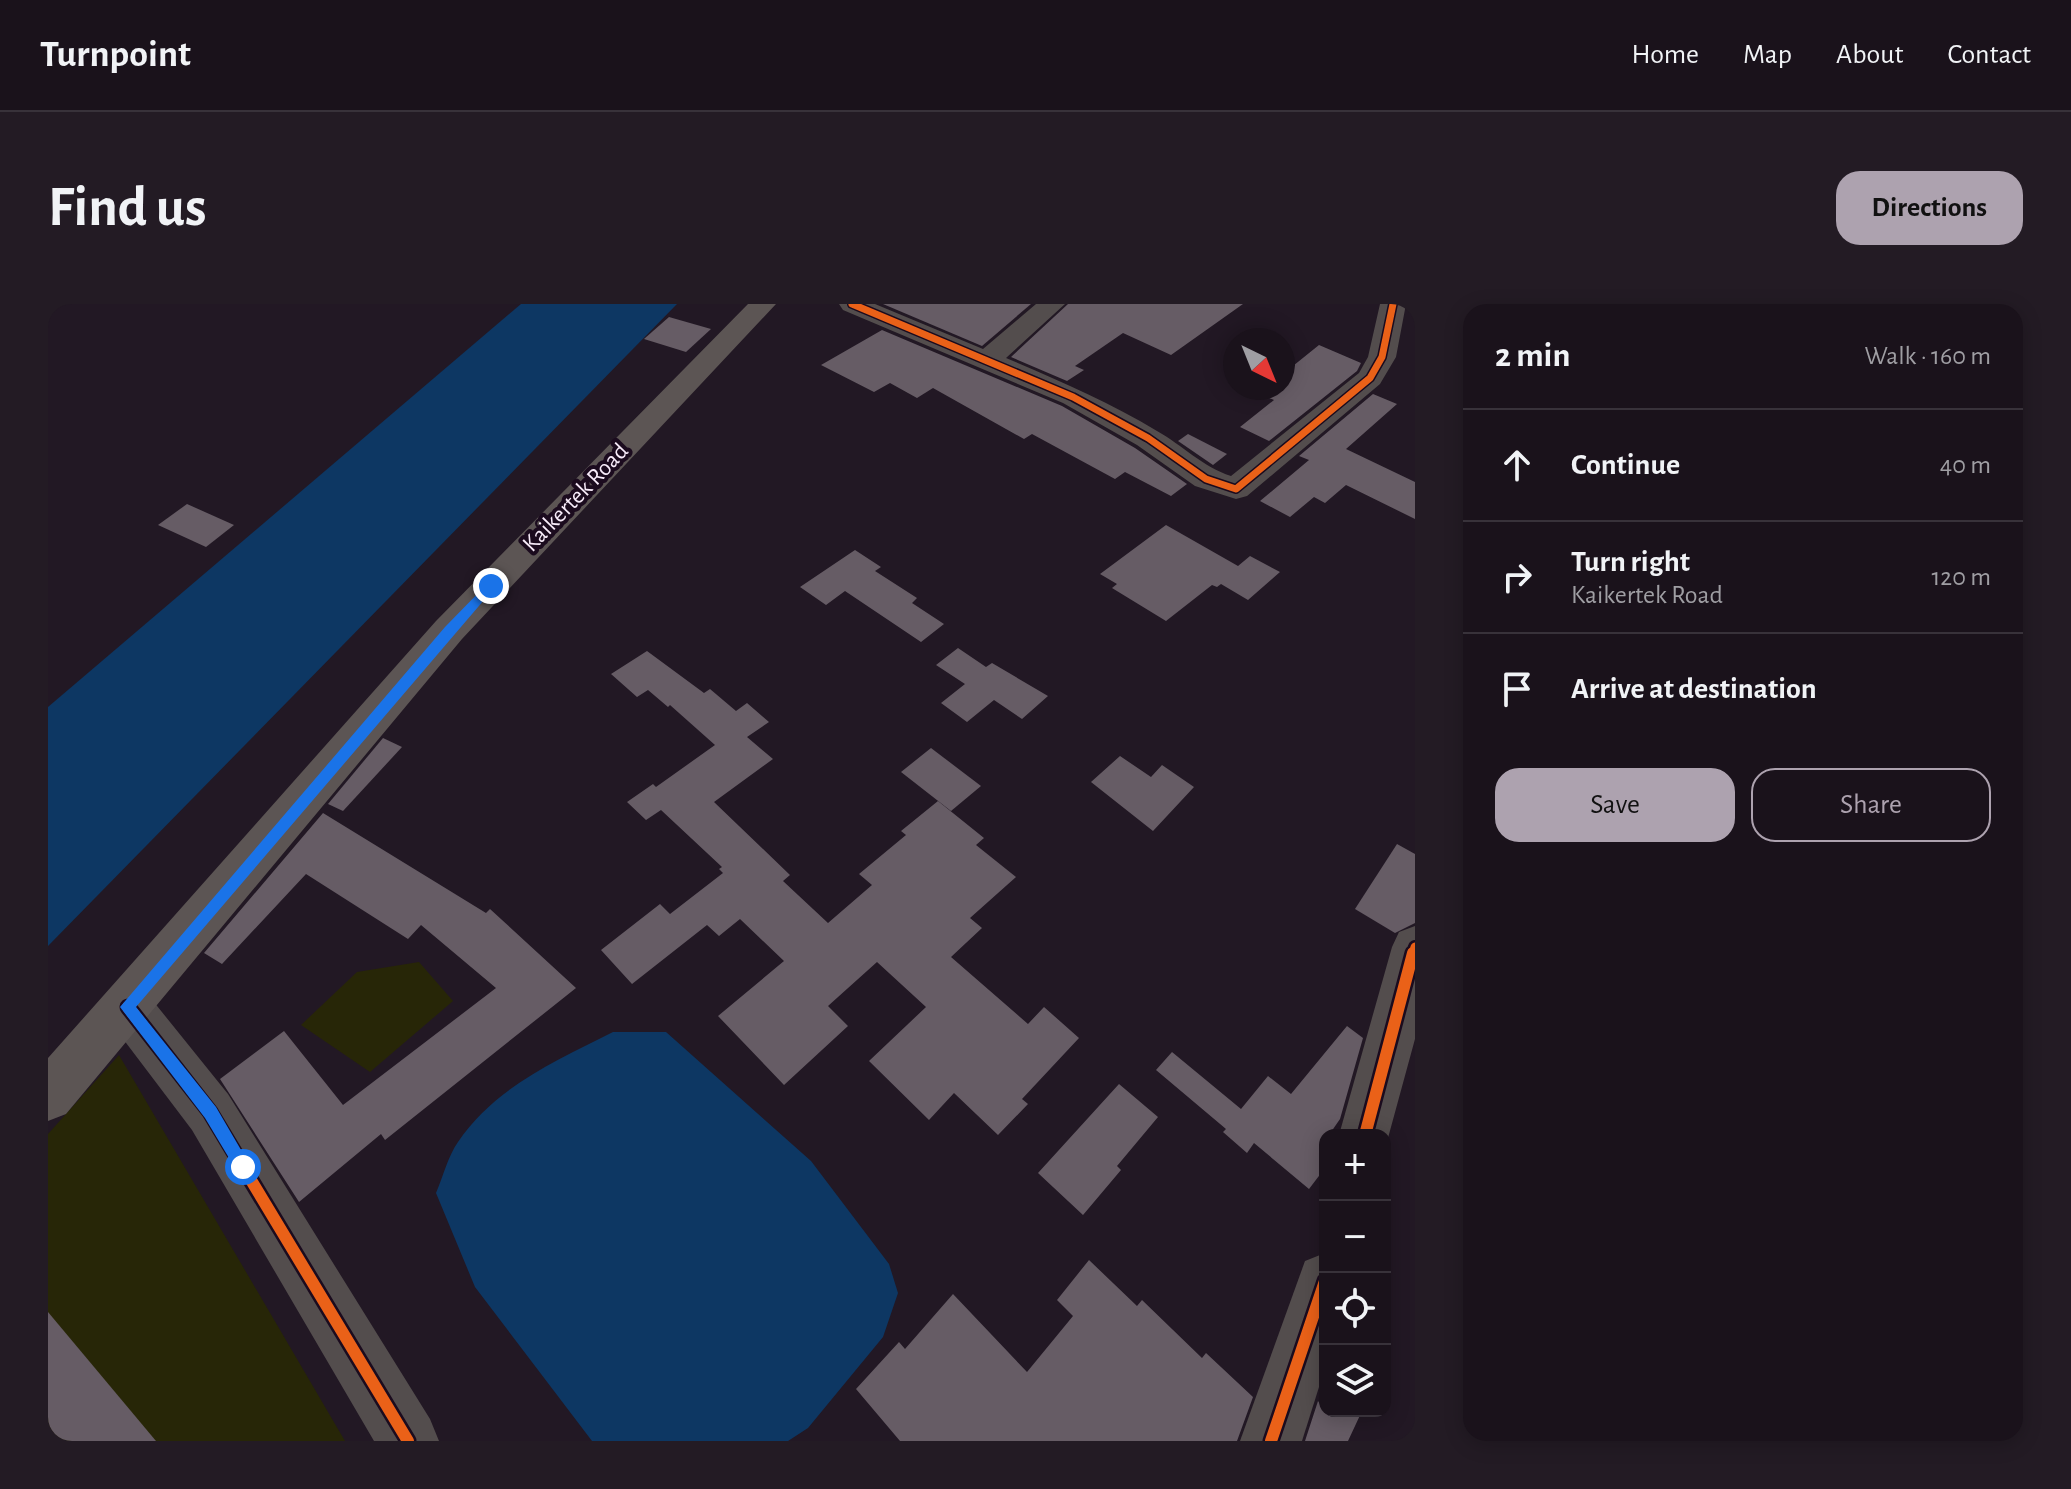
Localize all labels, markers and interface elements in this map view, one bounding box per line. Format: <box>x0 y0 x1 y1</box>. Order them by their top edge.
text: Turnpoint <box>40 36 191 74</box>
text: Home <box>1632 41 1699 69</box>
text: Map <box>1743 41 1792 69</box>
text: About <box>1836 41 1904 69</box>
text: Contact <box>1948 41 2031 69</box>
button: Directions <box>1836 171 2023 245</box>
text: Find us <box>48 180 206 236</box>
north arrow <box>1223 328 1295 400</box>
text: 2 min <box>1495 339 1570 373</box>
text: Walk · 160 m <box>1864 343 1991 369</box>
street label: Kaikertek Road <box>518 439 633 556</box>
icon: ahead <box>1495 443 1539 487</box>
text: Continue <box>1571 450 1680 480</box>
text: 40 m <box>1940 452 1991 478</box>
text: Turn right <box>1571 547 1690 577</box>
icon: right <box>1495 555 1539 599</box>
text: 120 m <box>1931 564 1991 590</box>
route end <box>473 568 509 604</box>
text: Kaikertek Road <box>1571 582 1723 608</box>
icon: arrive <box>1495 667 1539 711</box>
text: Arrive at destination <box>1571 674 1817 704</box>
button: Save <box>1495 768 1735 842</box>
button: Share <box>1751 768 1991 842</box>
map controls <box>1319 1129 1391 1417</box>
button: + <box>1319 1129 1391 1201</box>
route start <box>225 1149 261 1185</box>
button: − <box>1319 1201 1391 1273</box>
button: locate <box>1319 1273 1391 1345</box>
button: layers <box>1319 1345 1391 1417</box>

